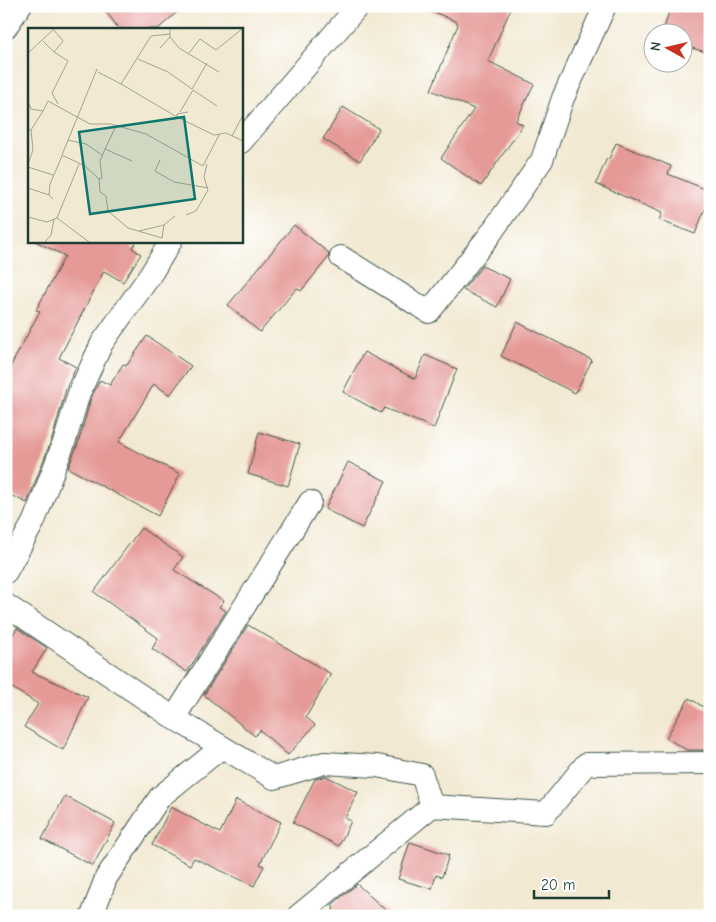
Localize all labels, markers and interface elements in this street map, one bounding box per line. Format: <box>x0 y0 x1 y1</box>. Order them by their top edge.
north arrow <box>644 22 694 72</box>
inset map <box>28 28 242 242</box>
text: N <box>647 41 665 52</box>
scale bar <box>534 867 608 899</box>
text: 20 m <box>541 876 575 894</box>

